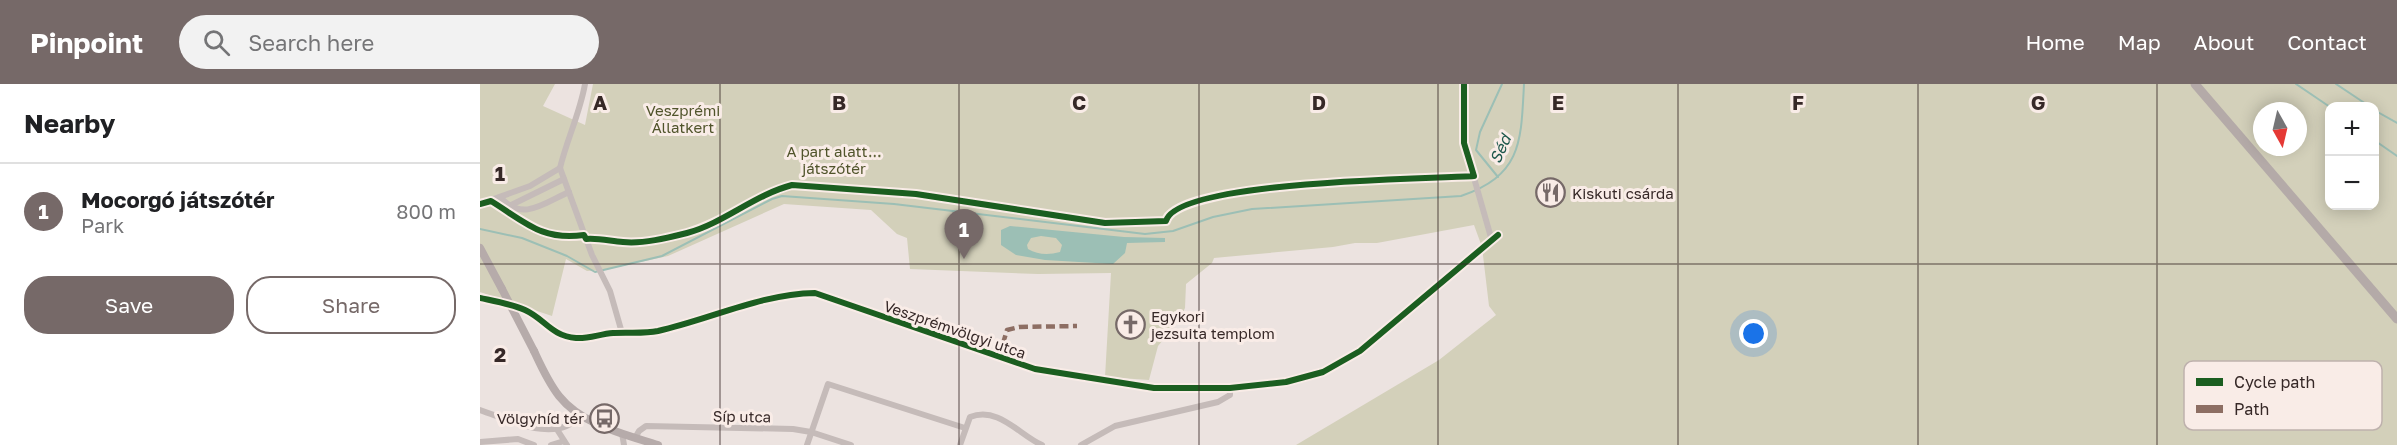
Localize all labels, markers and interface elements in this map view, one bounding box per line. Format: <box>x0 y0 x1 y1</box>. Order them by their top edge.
search box <box>179 15 599 69</box>
text: Pinpoint <box>30 26 143 59</box>
icon: search <box>200 26 233 59</box>
text: Search here <box>248 29 374 56</box>
text: Home <box>2025 29 2085 55</box>
text: Map <box>2118 29 2161 55</box>
text: About <box>2194 29 2254 55</box>
text: Contact <box>2287 29 2367 55</box>
text: A <box>593 90 607 114</box>
text: B <box>832 90 846 114</box>
text: C <box>1072 90 1086 114</box>
text: D <box>1312 90 1326 114</box>
text: E <box>1552 90 1564 114</box>
text: F <box>1792 90 1804 114</box>
text: G <box>2031 90 2045 114</box>
park label: Veszprémi Állatkert <box>646 101 720 136</box>
north arrow <box>2253 102 2307 156</box>
map controls <box>2325 102 2379 210</box>
button: + <box>2325 102 2379 156</box>
text: Nearby <box>24 108 115 139</box>
water label: Séd <box>1485 130 1516 166</box>
park label: A part alatt... játszótér <box>787 142 881 177</box>
button: − <box>2325 156 2379 210</box>
text: 1 <box>495 161 505 185</box>
restaurant icon: Kiskuti csárda <box>1535 177 1567 209</box>
place label: Kiskuti csárda <box>1572 184 1674 202</box>
text: Mocorgó játszótér <box>81 186 275 213</box>
text: 1 <box>38 199 49 223</box>
text: 800 m <box>396 199 456 223</box>
pin: 1 <box>944 210 984 259</box>
text: Park <box>81 213 124 237</box>
button: Save <box>24 276 234 334</box>
button: Share <box>246 276 456 334</box>
street label: Veszprémvölgyi utca <box>882 296 1028 362</box>
place label: Egykori jezsuita templom <box>1150 307 1275 342</box>
church icon: Egykori jezsuita templom <box>1114 309 1146 341</box>
your location <box>1739 319 1768 348</box>
text: 2 <box>494 342 506 366</box>
legend <box>2184 361 2382 430</box>
text: Cycle path <box>2234 372 2315 392</box>
text: Path <box>2234 399 2269 419</box>
bus stop icon: Völgyhíd tér <box>589 402 621 434</box>
street label: Síp utca <box>713 406 771 426</box>
place label: Völgyhíd tér <box>497 409 584 427</box>

